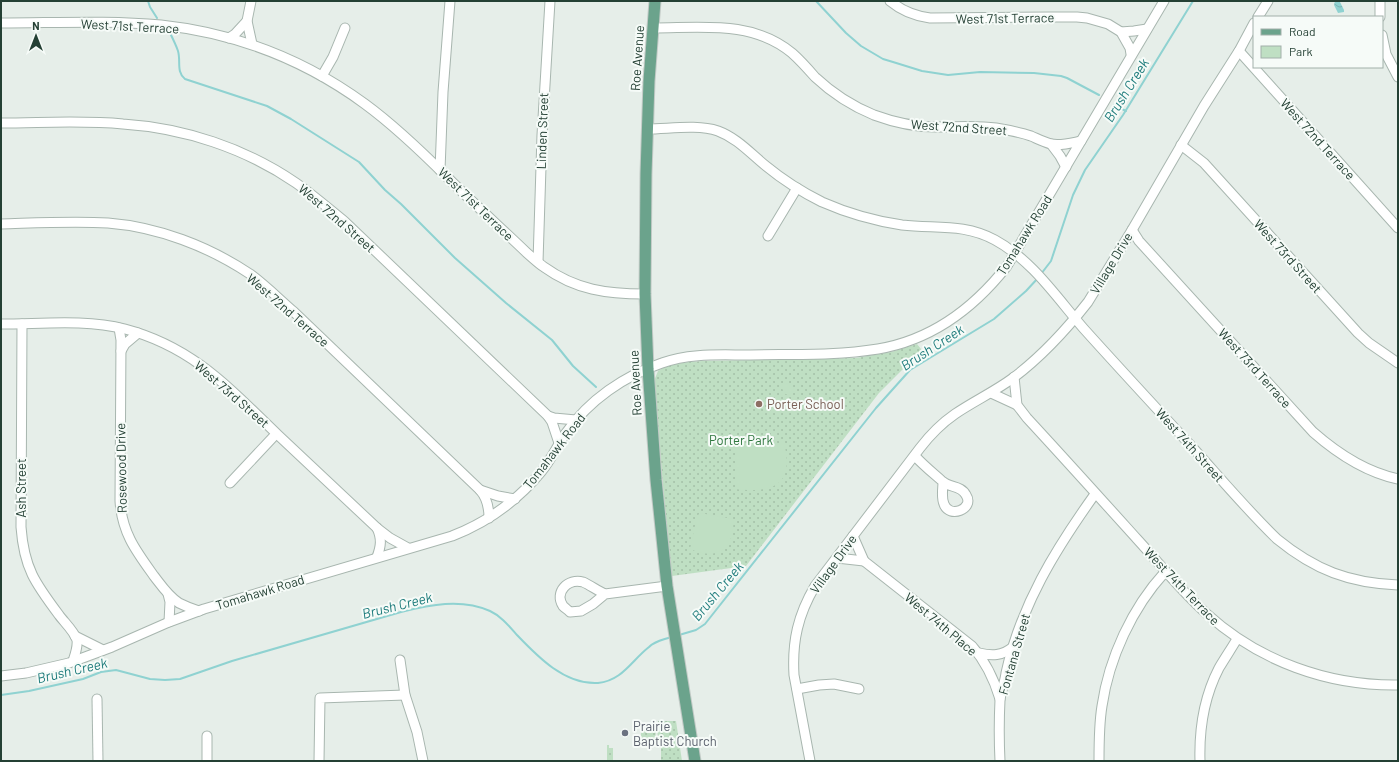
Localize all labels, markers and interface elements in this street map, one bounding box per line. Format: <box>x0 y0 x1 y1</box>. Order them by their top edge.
street label: West 71st Terrace <box>956 9 1055 27</box>
street label: West 71st Terrace <box>80 15 180 37</box>
north arrow <box>16 16 56 56</box>
legend <box>1253 16 1383 68</box>
text: N <box>32 19 40 32</box>
text: Road <box>1289 24 1316 38</box>
street label: Roe Avenue <box>627 25 647 91</box>
text: Park <box>1289 44 1313 58</box>
water label: Brush Creek <box>1100 55 1152 125</box>
street label: Linden Street <box>533 92 551 170</box>
street label: West 72nd Terrace <box>1277 95 1359 183</box>
street label: West 72nd Street <box>910 116 1008 138</box>
street label: West 71st Terrace <box>435 164 517 244</box>
street label: West 72nd Street <box>295 180 379 256</box>
street label: Tomahawk Road <box>993 192 1055 278</box>
street label: West 73rd Street <box>1251 216 1325 296</box>
street label: Village Drive <box>1086 229 1136 297</box>
street label: West 72nd Terrace <box>243 270 333 350</box>
water label: Brush Creek <box>897 320 967 374</box>
street label: West 73rd Terrace <box>1215 325 1295 411</box>
street label: Roe Avenue <box>625 350 645 416</box>
street label: West 73rd Street <box>191 357 273 431</box>
place label: Porter School <box>767 396 844 412</box>
marker: Porter School <box>754 399 764 409</box>
street label: West 74th Street <box>1153 405 1227 485</box>
street label: Tomahawk Road <box>519 410 589 492</box>
street label: Rosewood Drive <box>112 423 130 513</box>
park label: Porter Park <box>709 432 773 448</box>
street label: Ash Street <box>13 458 29 518</box>
street label: Village Drive <box>806 531 860 597</box>
street label: West 74th Terrace <box>1141 544 1223 628</box>
water label: Brush Creek <box>687 558 747 624</box>
street label: Tomahawk Road <box>214 571 306 613</box>
water label: Brush Creek <box>360 588 434 622</box>
street label: West 74th Place <box>901 589 981 659</box>
street label: Fontana Street <box>995 611 1033 697</box>
water label: Brush Creek <box>35 654 109 686</box>
place label: Prairie Baptist Church <box>633 718 717 749</box>
marker: Prairie Baptist Church <box>620 728 630 738</box>

